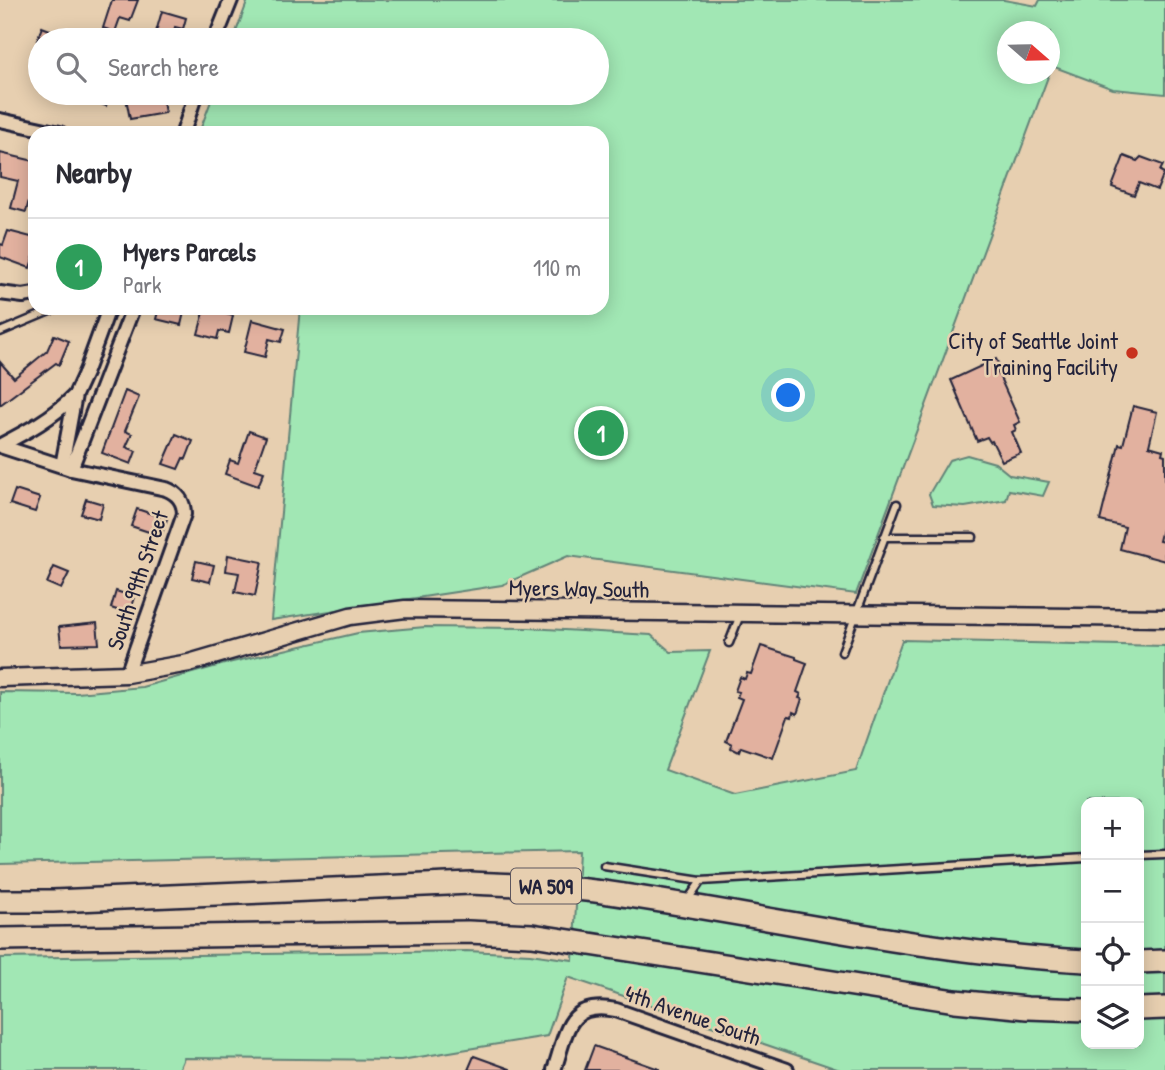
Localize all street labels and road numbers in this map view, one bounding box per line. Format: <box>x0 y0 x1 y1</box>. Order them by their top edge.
street label: South 99th Street <box>99 505 176 654</box>
street label: Myers Way South <box>509 571 650 605</box>
road number: WA 509 <box>511 868 581 903</box>
street label: 4th Avenue South <box>621 977 765 1053</box>

